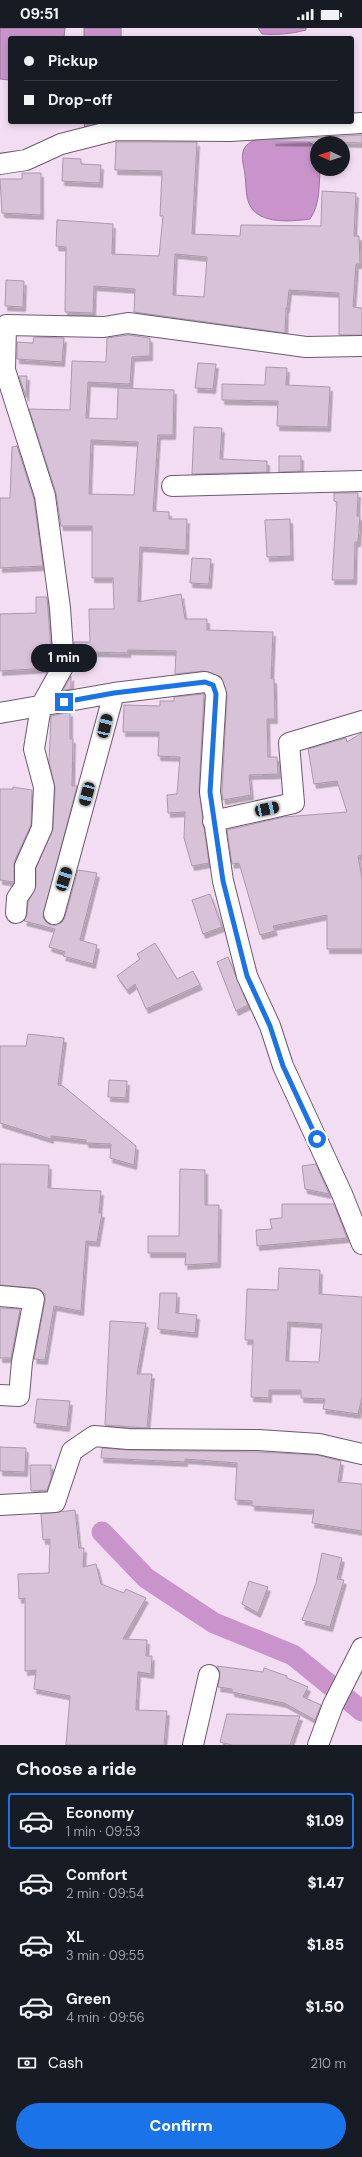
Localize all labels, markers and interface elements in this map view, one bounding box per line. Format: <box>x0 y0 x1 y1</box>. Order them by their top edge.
text: 09:51 <box>20 4 59 24</box>
text: Pickup <box>48 51 98 71</box>
text: Drop-off <box>48 90 113 110</box>
north arrow <box>310 136 350 176</box>
map controls <box>310 136 350 176</box>
callout: 1 min <box>31 644 97 672</box>
text: 1 min <box>48 649 80 666</box>
route end <box>55 693 73 711</box>
car <box>96 713 114 739</box>
car <box>78 781 96 807</box>
car <box>254 801 280 817</box>
car <box>55 866 73 892</box>
route start <box>308 1130 326 1148</box>
text: Choose a ride <box>16 1757 137 1781</box>
icon: car <box>18 1803 54 1839</box>
text: Economy <box>66 1803 134 1823</box>
text: $1.09 <box>306 1811 344 1831</box>
text: 1 min · 09:53 <box>66 1823 140 1840</box>
icon: car <box>18 1865 54 1901</box>
text: Comfort <box>66 1865 127 1885</box>
text: $1.47 <box>308 1873 344 1893</box>
text: 2 min · 09:54 <box>66 1885 144 1902</box>
icon: car <box>18 1927 54 1963</box>
text: XL <box>66 1927 84 1947</box>
text: $1.85 <box>307 1935 344 1955</box>
text: 3 min · 09:55 <box>66 1947 144 1964</box>
icon: car <box>18 1989 54 2025</box>
text: Green <box>66 1989 111 2009</box>
text: $1.50 <box>306 1997 344 2017</box>
text: 4 min · 09:56 <box>66 2009 145 2026</box>
icon: cash <box>16 2052 38 2074</box>
text: Cash <box>48 2053 83 2073</box>
text: 210 m <box>311 2055 346 2072</box>
button: Confirm <box>16 2103 346 2149</box>

